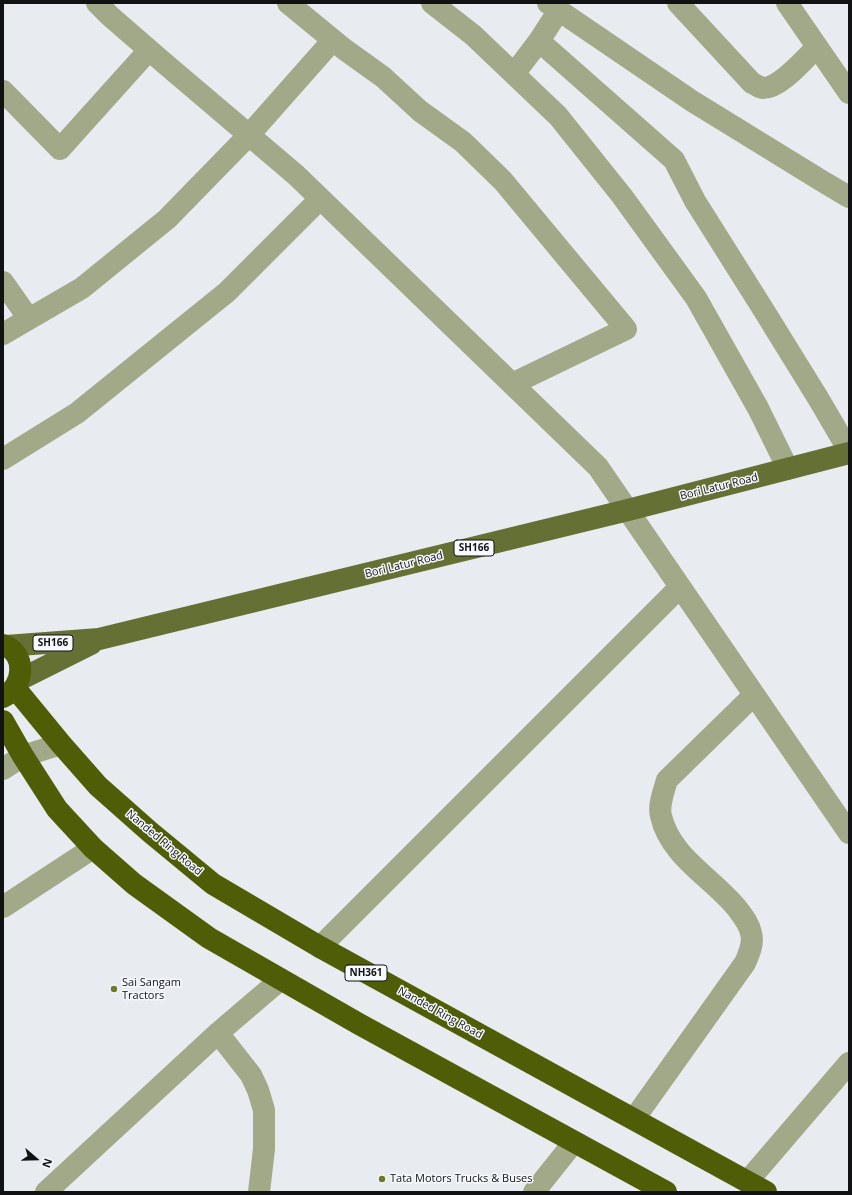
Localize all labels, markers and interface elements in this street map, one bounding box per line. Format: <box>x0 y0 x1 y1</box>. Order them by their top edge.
street label: Bori Latur Road <box>679 471 759 503</box>
road number: SH166 <box>454 540 494 556</box>
street label: Bori Latur Road <box>364 549 444 581</box>
road number: SH166 <box>33 635 73 651</box>
street label: Nanded Ring Road <box>123 807 205 879</box>
road number: NH361 <box>345 965 387 981</box>
place label: Sai Sangam Tractors <box>122 976 181 1002</box>
marker: Sai Sangam Tractors <box>109 984 119 994</box>
street label: Nanded Ring Road <box>395 984 485 1042</box>
north arrow <box>16 1139 56 1179</box>
text: N <box>39 1156 56 1170</box>
place label: Tata Motors Trucks & Buses <box>390 1172 533 1186</box>
marker: Tata Motors Trucks & Buses <box>377 1174 387 1184</box>

